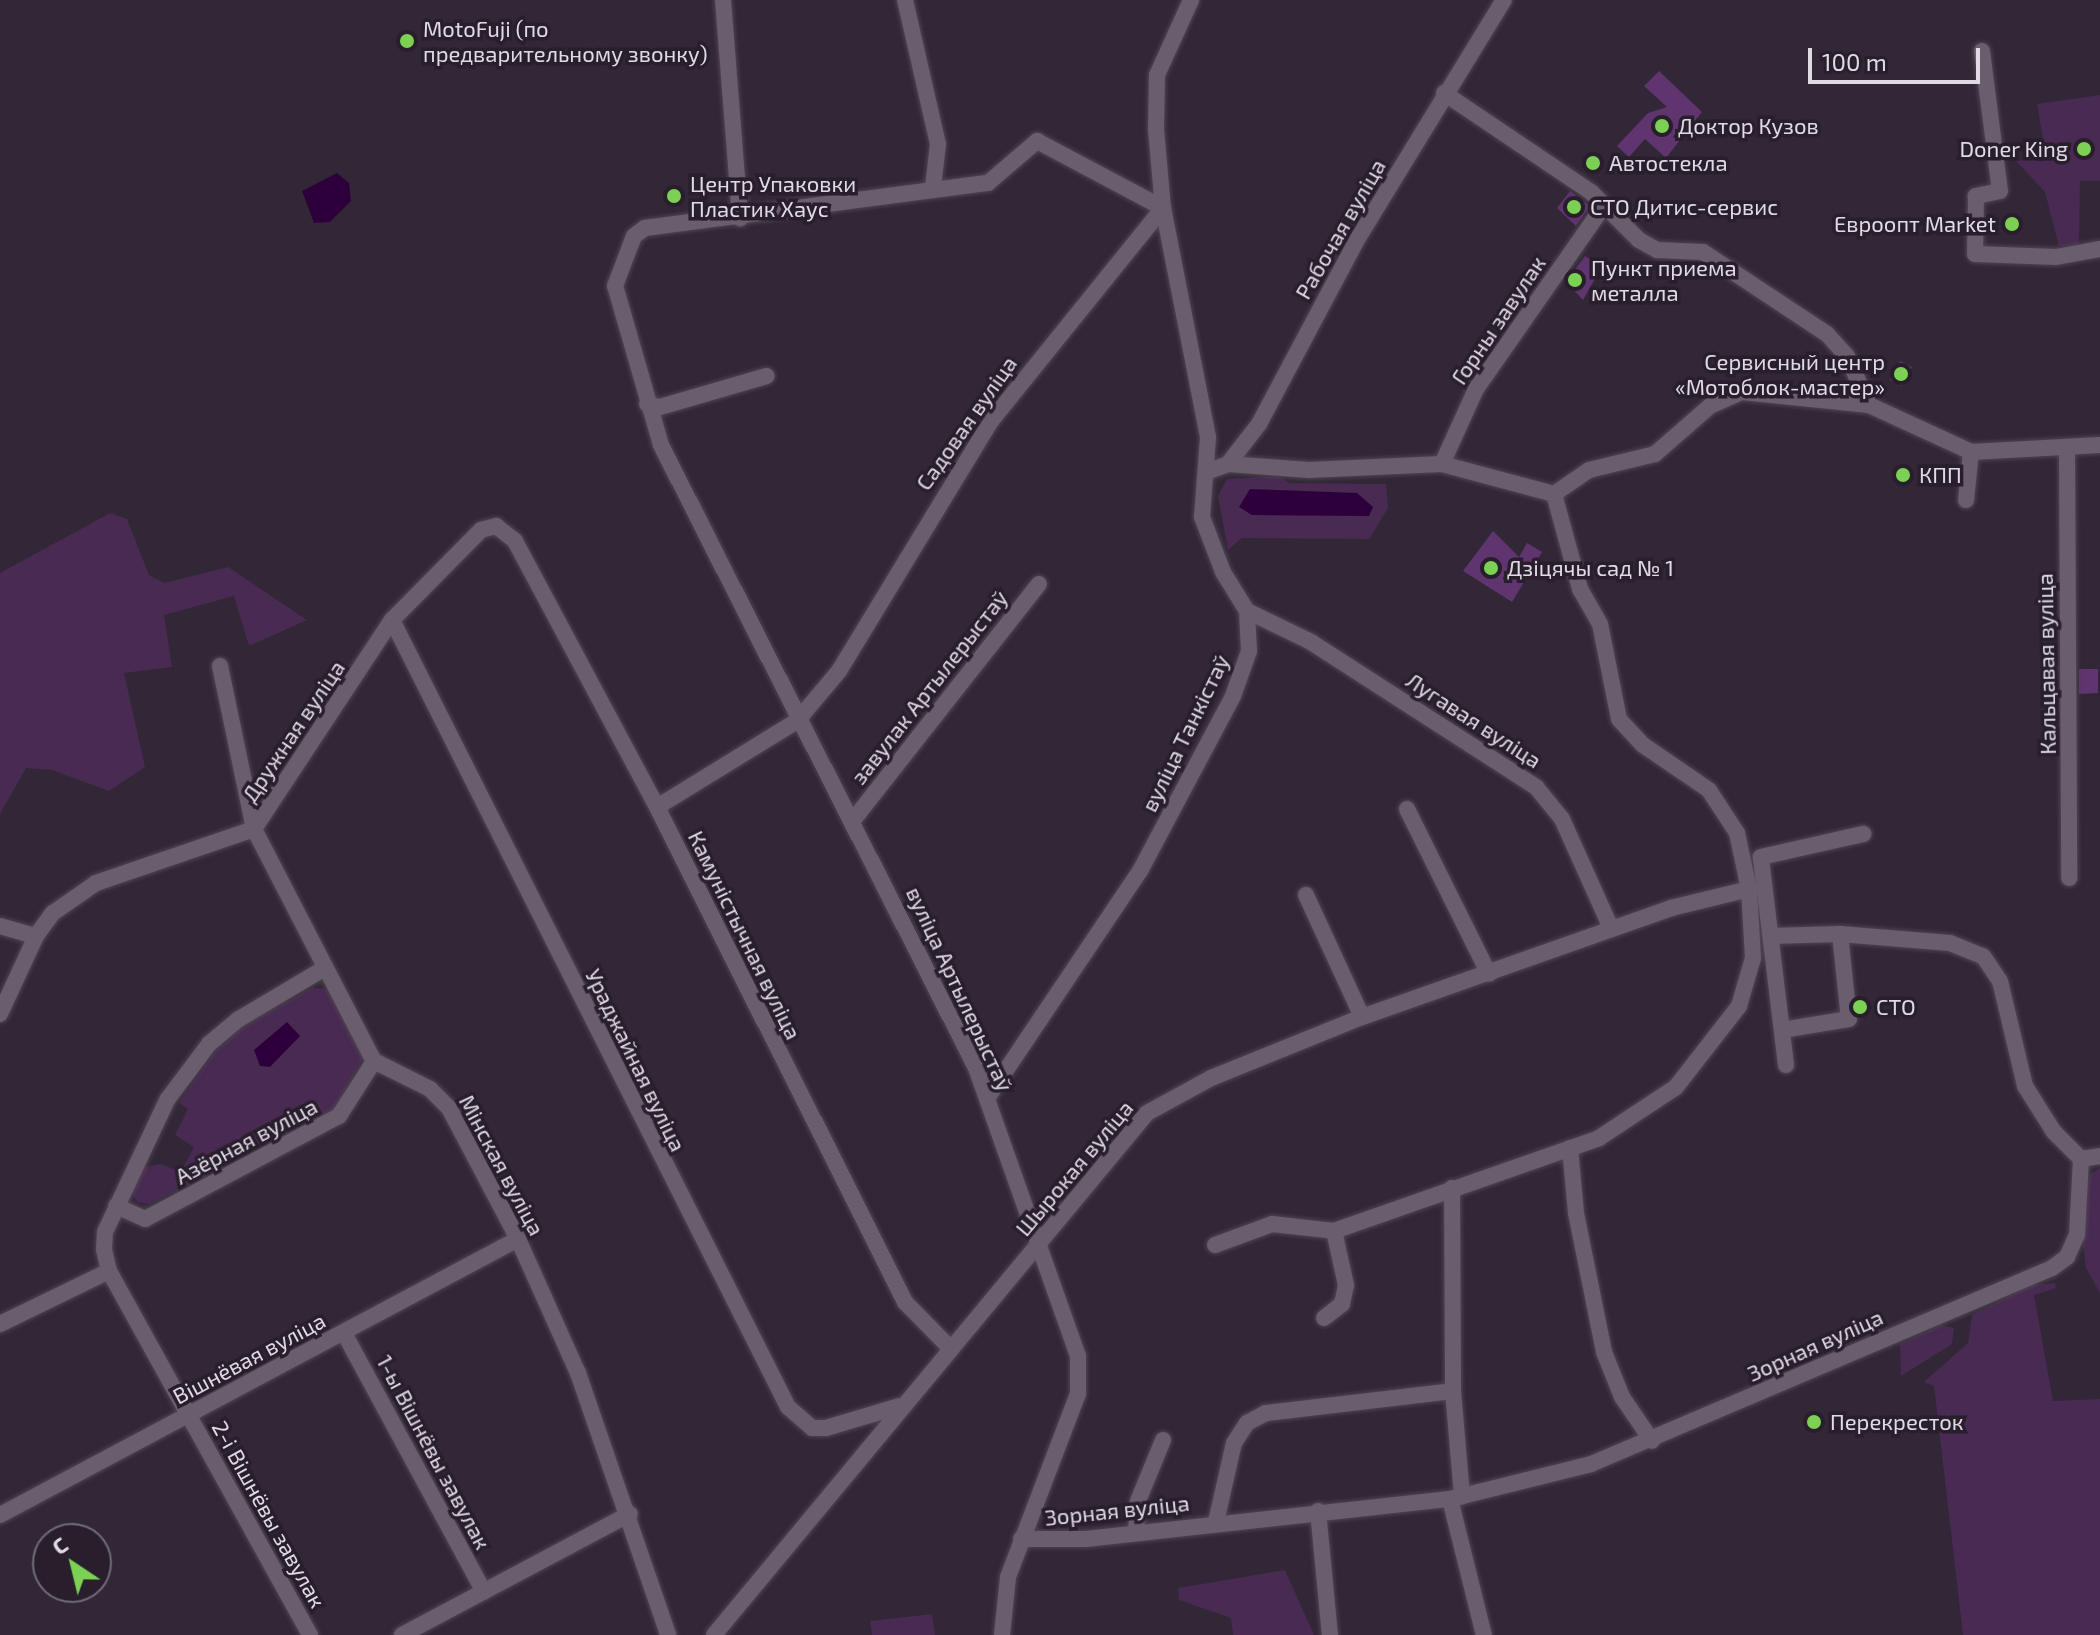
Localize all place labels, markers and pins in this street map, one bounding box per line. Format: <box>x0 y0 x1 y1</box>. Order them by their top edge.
place label: MotoFuji (по предварительному звонку) <box>423 15 707 66</box>
marker: MotoFuji (по предварительному звонку) <box>398 32 416 50</box>
place label: Доктор Кузов <box>1678 113 1819 139</box>
marker: Доктор Кузов <box>1653 117 1671 135</box>
place label: Doner King <box>1959 136 2068 162</box>
marker: Doner King <box>2075 140 2093 158</box>
place label: Автостекла <box>1609 150 1728 176</box>
marker: Автостекла <box>1584 154 1602 172</box>
place label: Центр Упаковки Пластик Хаус <box>690 170 856 222</box>
marker: Центр Упаковки Пластик Хаус <box>665 187 683 205</box>
place label: СТО Дитис-сервис <box>1590 194 1778 220</box>
marker: СТО Дитис-сервис <box>1565 198 1583 216</box>
place label: Евроопт Market <box>1834 211 1996 237</box>
marker: Евроопт Market <box>2003 215 2021 233</box>
place label: Пункт приема металла <box>1591 254 1737 306</box>
marker: Пункт приема металла <box>1566 271 1584 289</box>
place label: Сервисный центр «Мотоблок-мастер» <box>1675 348 1885 400</box>
marker: Сервисный центр «Мотоблок-мастер» <box>1892 365 1910 383</box>
place label: КПП <box>1919 462 1962 488</box>
marker: КПП <box>1894 466 1912 484</box>
place label: Дзіцячы сад № 1 <box>1507 555 1674 581</box>
marker: Дзіцячы сад № 1 <box>1482 559 1500 577</box>
place label: СТО <box>1876 994 1916 1020</box>
marker: СТО <box>1851 998 1869 1016</box>
place label: Перекресток <box>1830 1409 1964 1435</box>
marker: Перекресток <box>1805 1413 1823 1431</box>

